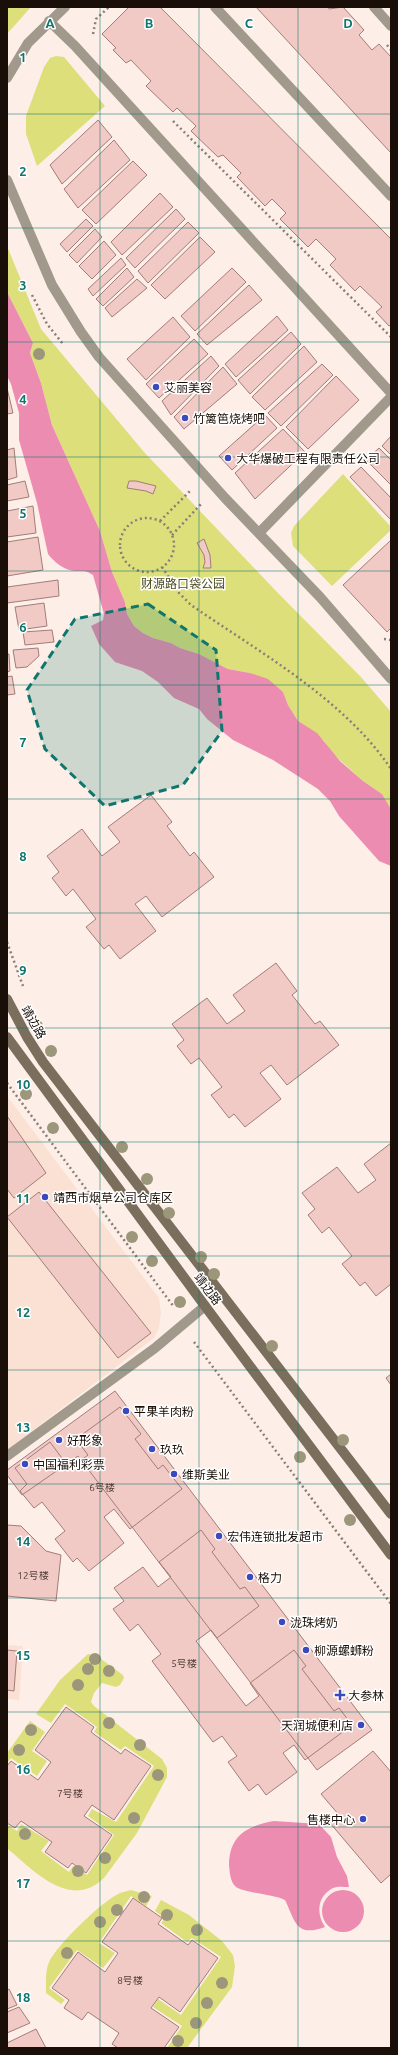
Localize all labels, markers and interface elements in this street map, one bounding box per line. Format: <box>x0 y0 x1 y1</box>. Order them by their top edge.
text: A <box>45 16 55 30</box>
text: B <box>145 16 154 30</box>
text: C <box>245 16 254 30</box>
text: D <box>343 16 353 30</box>
text: 1 <box>19 50 27 64</box>
text: 2 <box>19 164 27 178</box>
text: 3 <box>19 278 27 292</box>
place label: 艾丽美容 <box>164 381 212 394</box>
marker: 艾丽美容 <box>151 382 161 392</box>
text: 4 <box>19 392 27 406</box>
place label: 竹篱笆烧烤吧 <box>193 412 265 425</box>
marker: 竹篱笆烧烤吧 <box>180 413 190 423</box>
place label: 大华爆破工程有限责任公司 <box>236 452 380 465</box>
marker: 大华爆破工程有限责任公司 <box>223 453 233 463</box>
text: 5 <box>19 506 27 520</box>
park label: 财源路口袋公园 <box>141 577 225 590</box>
text: 6 <box>19 620 27 634</box>
text: 7 <box>19 735 27 749</box>
text: 8 <box>19 849 27 863</box>
text: 9 <box>19 963 27 977</box>
street label: 靖边路 <box>19 1003 49 1041</box>
text: 10 <box>16 1077 30 1091</box>
text: 11 <box>16 1191 30 1205</box>
place label: 靖西市烟草公司仓库区 <box>53 1191 173 1204</box>
marker: 靖西市烟草公司仓库区 <box>40 1192 50 1202</box>
street label: 靖边路 <box>192 1271 224 1307</box>
text: 12 <box>16 1305 30 1319</box>
place label: 平果羊肉粉 <box>134 1405 194 1418</box>
marker: 平果羊肉粉 <box>121 1406 131 1416</box>
text: 13 <box>16 1420 30 1434</box>
place label: 好形象 <box>67 1434 103 1447</box>
marker: 好形象 <box>54 1435 64 1445</box>
place label: 玖玖 <box>160 1443 184 1456</box>
marker: 玖玖 <box>147 1444 157 1454</box>
place label: 中国福利彩票 <box>33 1458 105 1471</box>
marker: 中国福利彩票 <box>20 1459 30 1469</box>
place label: 维斯美业 <box>182 1468 230 1481</box>
marker: 维斯美业 <box>169 1469 179 1479</box>
house number: 6号楼 <box>89 1482 115 1493</box>
place label: 宏伟连锁批发超市 <box>227 1530 323 1543</box>
marker: 宏伟连锁批发超市 <box>214 1531 224 1541</box>
text: 14 <box>16 1534 30 1548</box>
house number: 12号楼 <box>17 1570 49 1581</box>
place label: 格力 <box>258 1571 282 1584</box>
marker: 格力 <box>245 1572 255 1582</box>
place label: 泷珠烤奶 <box>290 1616 338 1629</box>
marker: 泷珠烤奶 <box>277 1617 287 1627</box>
place label: 柳源螺蛳粉 <box>314 1644 374 1657</box>
marker: 柳源螺蛳粉 <box>301 1645 311 1655</box>
text: 15 <box>16 1648 30 1662</box>
house number: 5号楼 <box>171 1658 197 1669</box>
place label: 大参林 <box>348 1689 384 1702</box>
marker: 大参林 <box>335 1690 345 1700</box>
place label: 天润城便利店 <box>281 1719 353 1732</box>
marker: 天润城便利店 <box>356 1720 366 1730</box>
text: 16 <box>16 1762 30 1776</box>
house number: 7号楼 <box>57 1788 83 1799</box>
place label: 售楼中心 <box>307 1813 355 1826</box>
marker: 售楼中心 <box>358 1814 368 1824</box>
text: 17 <box>16 1876 30 1890</box>
house number: 8号楼 <box>117 1975 143 1986</box>
text: 18 <box>16 1990 30 2004</box>

